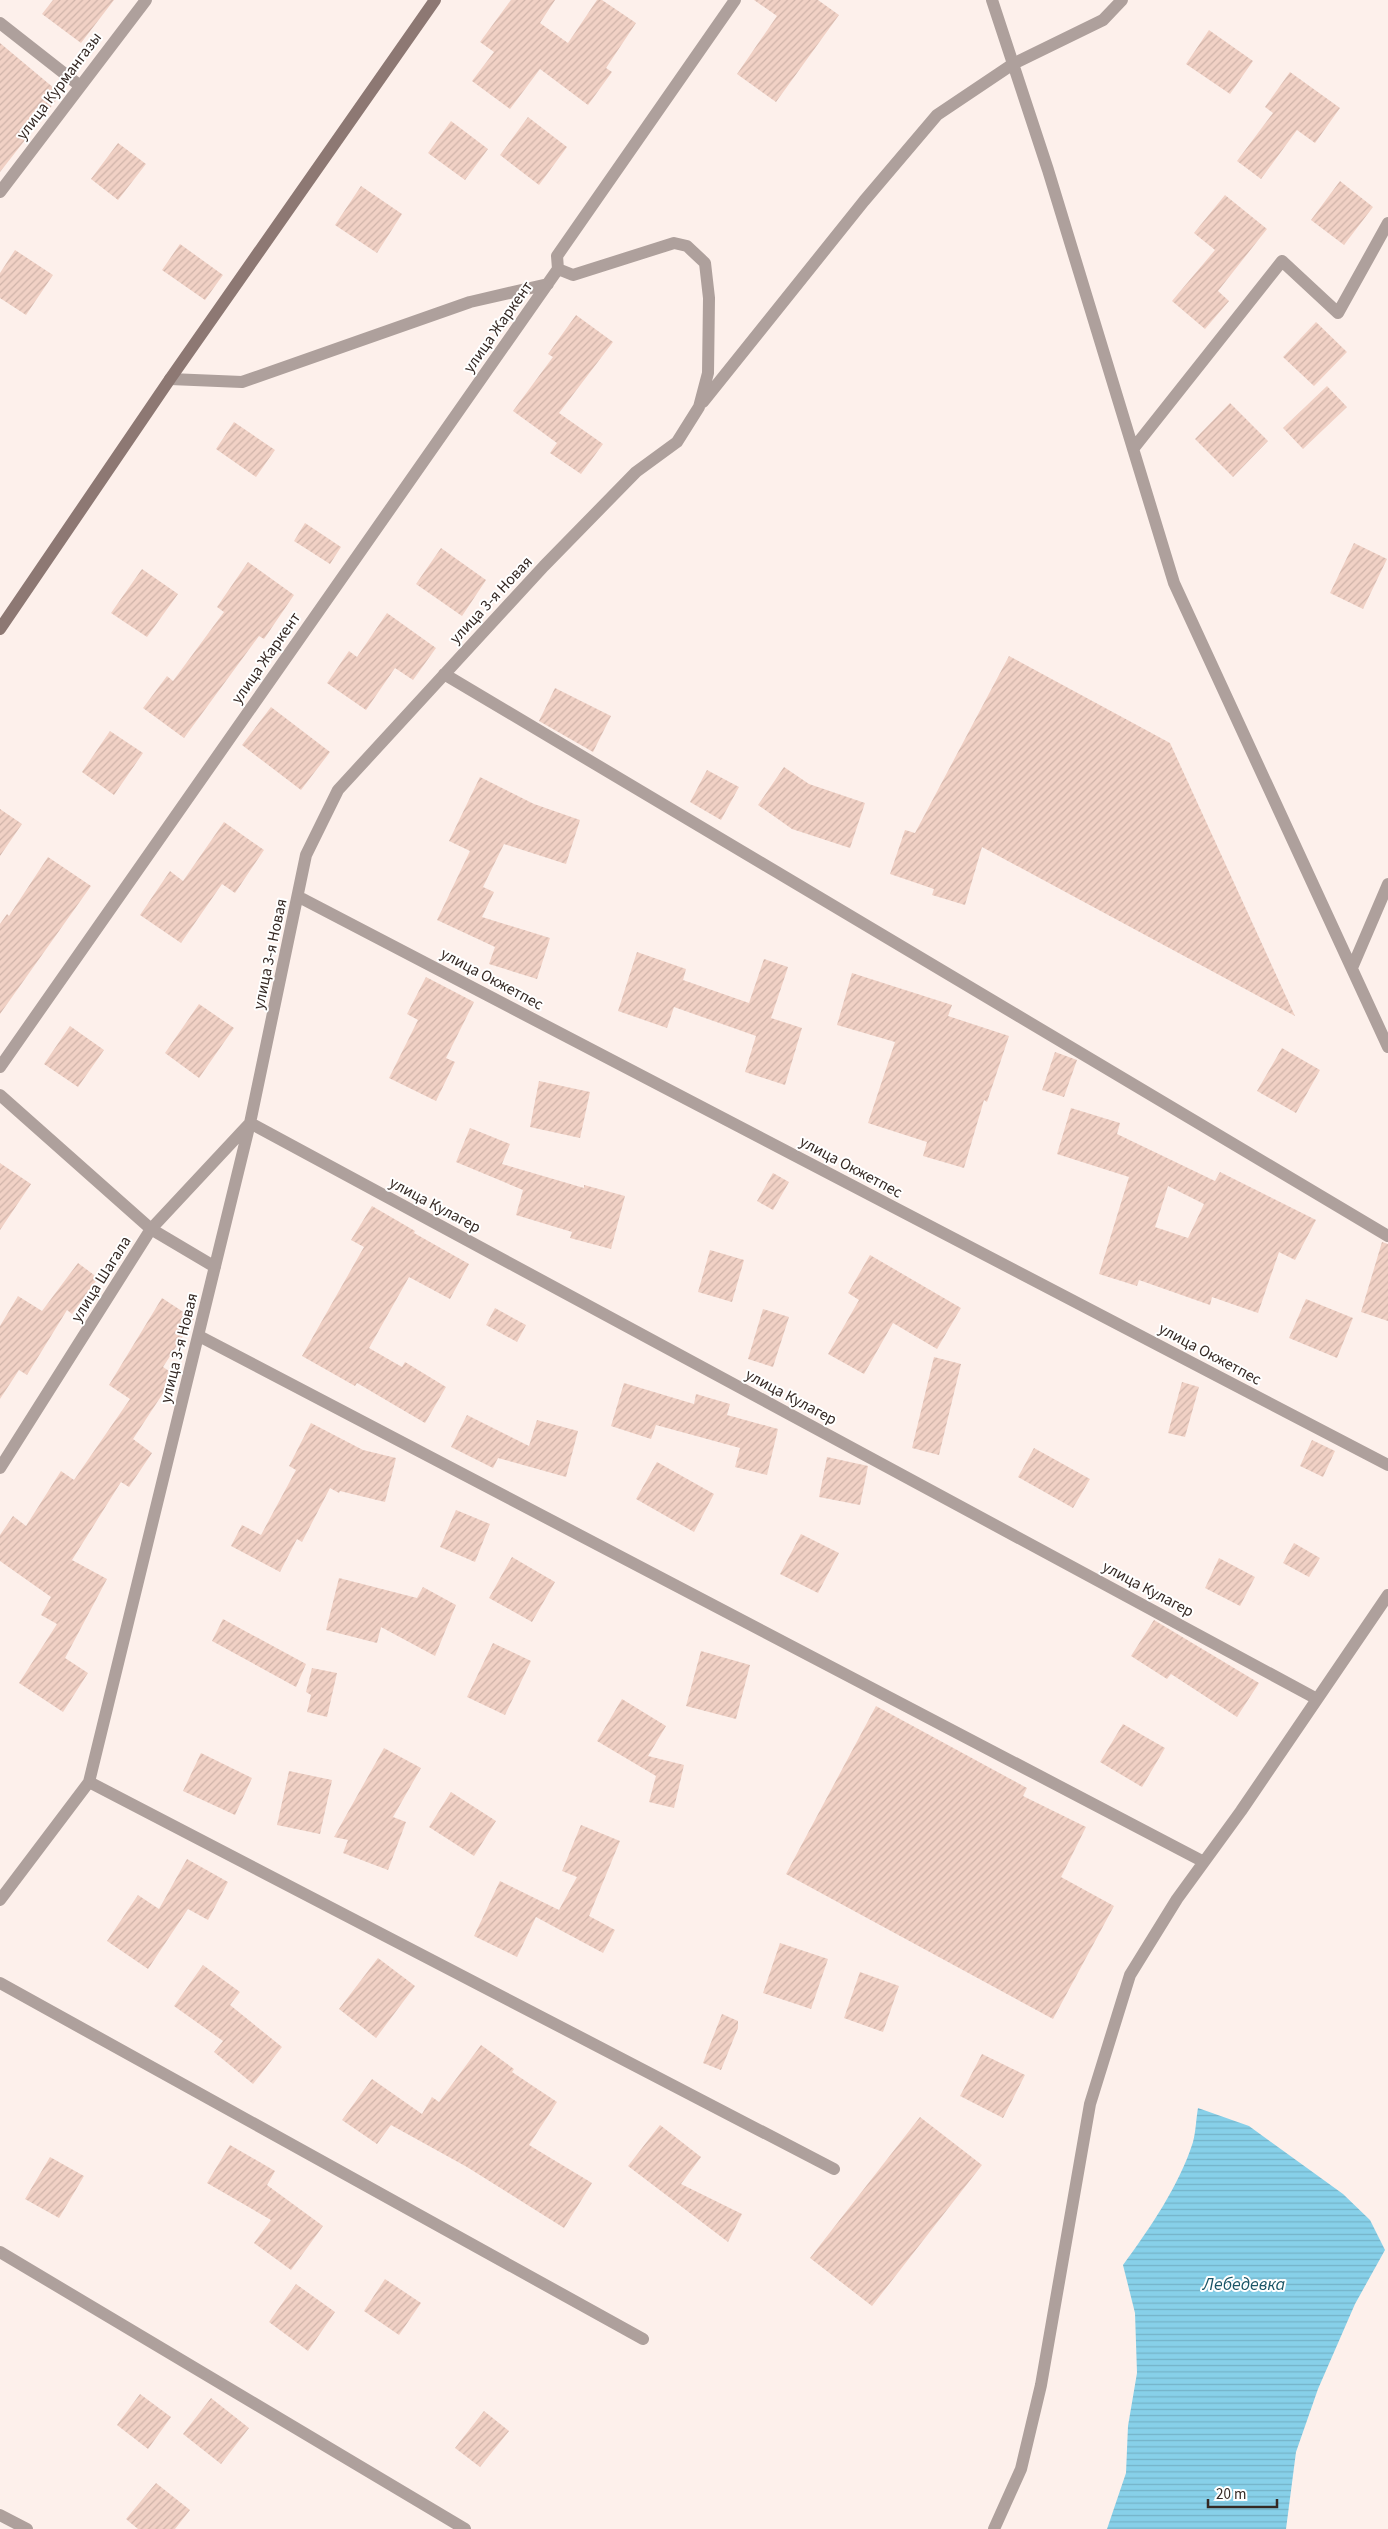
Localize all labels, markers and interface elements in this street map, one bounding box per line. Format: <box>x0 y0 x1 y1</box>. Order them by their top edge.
street label: улица Курмангазы <box>11 28 107 144</box>
street label: улица Жаркент <box>458 277 538 377</box>
street label: улица 3-я Новая <box>444 551 538 649</box>
street label: улица Жаркент <box>226 608 306 708</box>
street label: улица 3-я Новая <box>248 897 292 1011</box>
street label: улица Окжетпес <box>437 943 547 1015</box>
street label: улица Окжетпес <box>796 1131 906 1203</box>
street label: улица Кулагер <box>385 1172 485 1238</box>
street label: улица Шагала <box>66 1232 136 1326</box>
street label: улица 3-я Новая <box>155 1291 203 1405</box>
street label: улица Окжетпес <box>1155 1318 1265 1390</box>
street label: улица Кулагер <box>741 1364 841 1430</box>
street label: улица Кулагер <box>1098 1556 1198 1622</box>
water label: Лебедевка <box>1202 2272 1285 2297</box>
scale bar <box>1208 2476 1277 2508</box>
text: 20 m <box>1216 2484 1246 2505</box>

